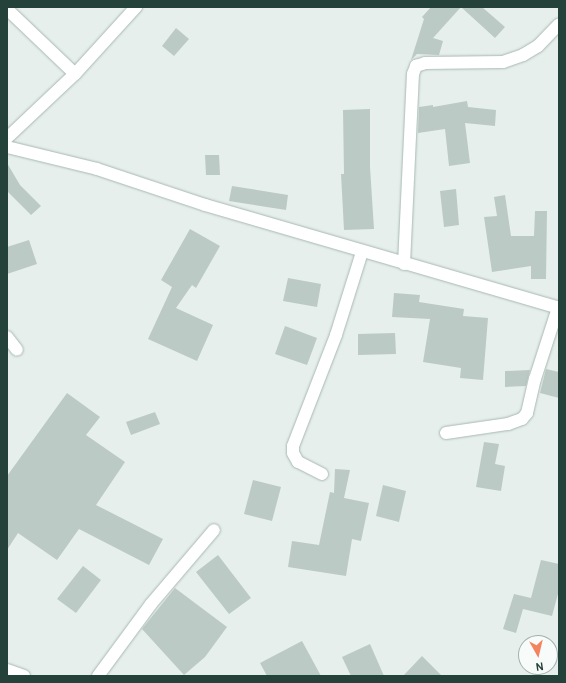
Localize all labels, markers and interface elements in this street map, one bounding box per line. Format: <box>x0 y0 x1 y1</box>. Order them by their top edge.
north arrow <box>518 635 558 675</box>
text: N <box>535 658 544 673</box>

